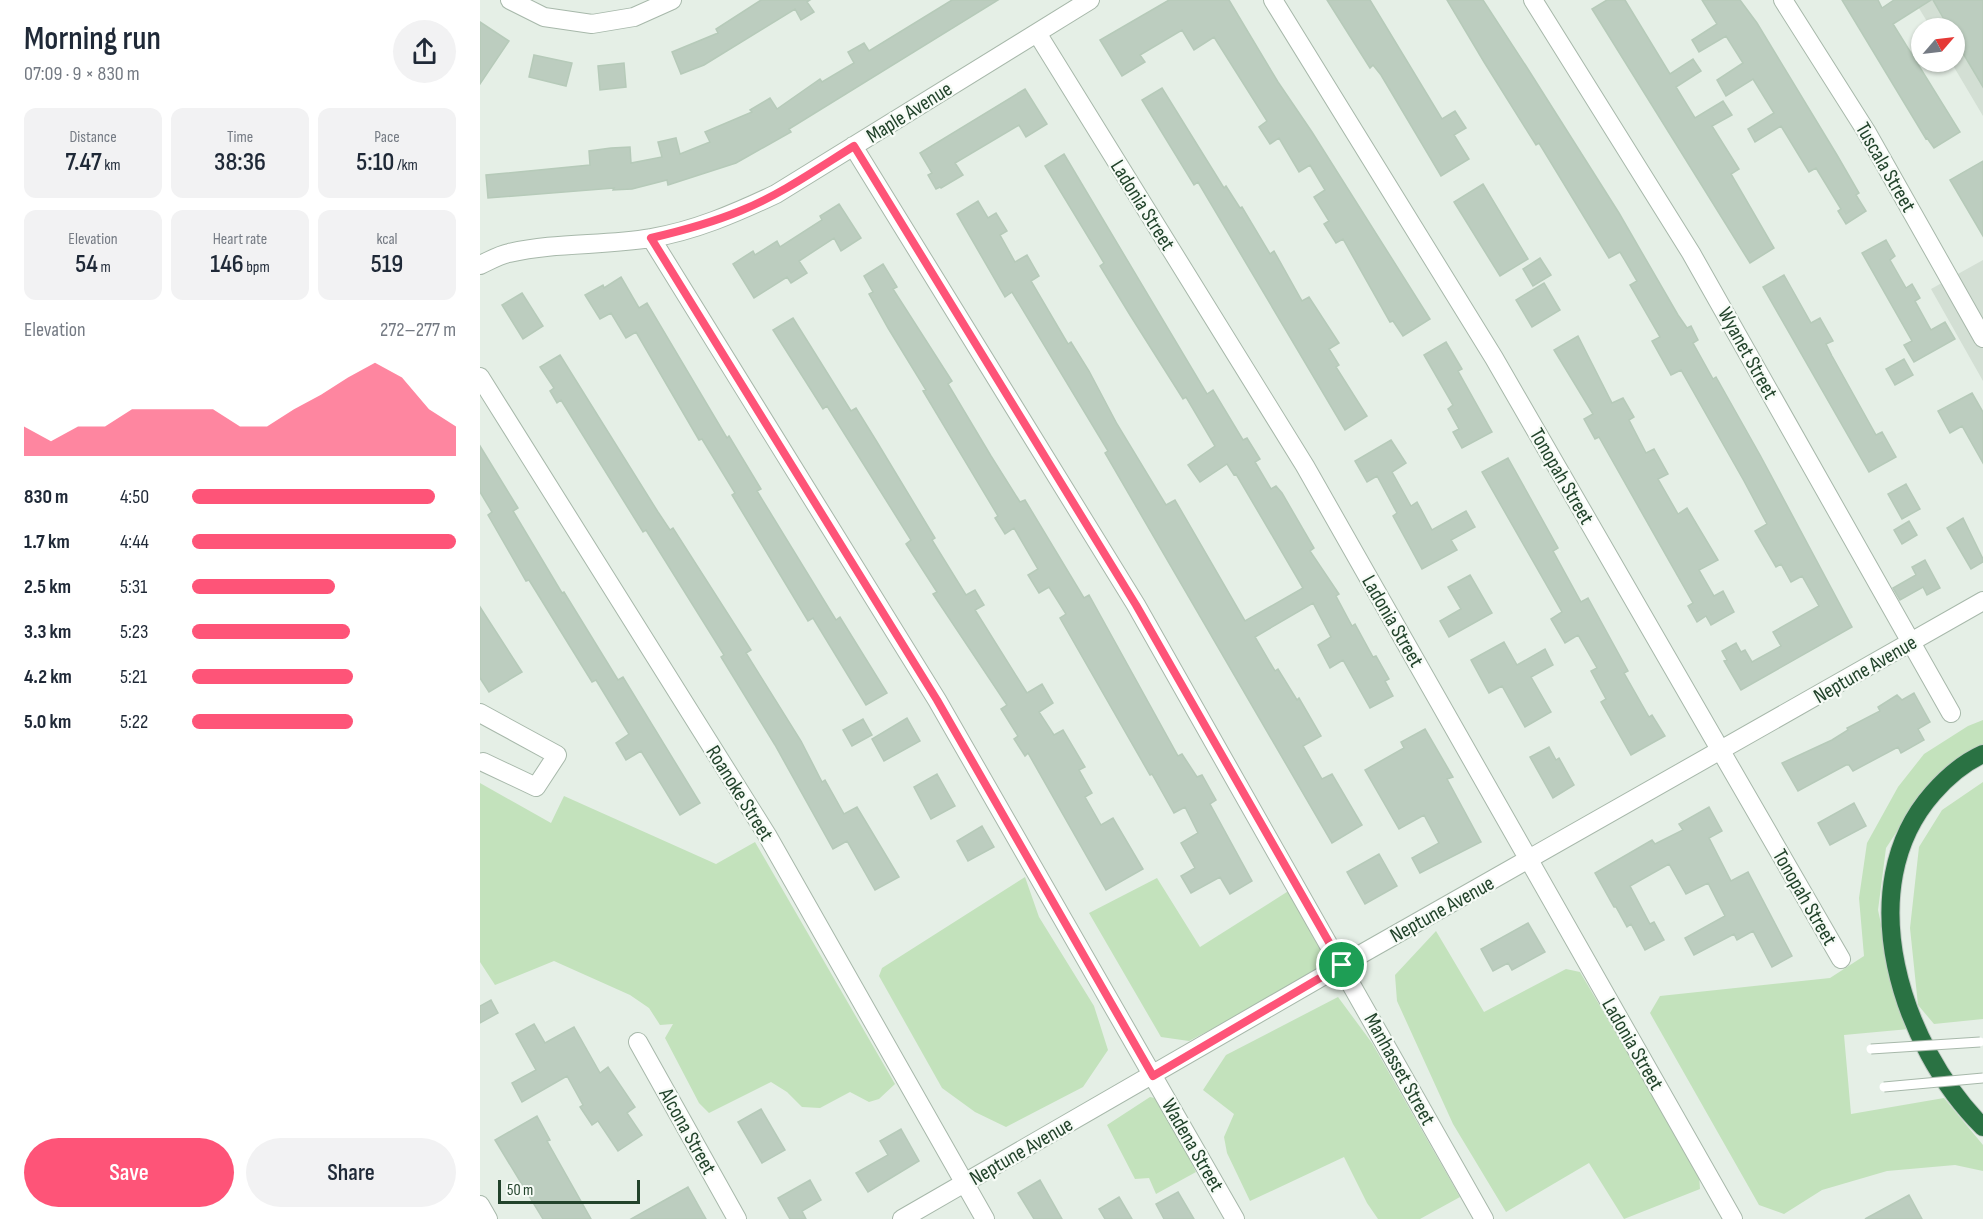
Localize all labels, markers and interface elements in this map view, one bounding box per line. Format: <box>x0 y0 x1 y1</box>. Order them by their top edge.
north arrow <box>1911 18 1965 72</box>
map controls <box>1911 18 1965 72</box>
text: Morning run <box>24 19 161 59</box>
button: share <box>393 20 456 83</box>
text: 07:09 · 9 × 830 m <box>24 62 140 86</box>
street label: Maple Avenue <box>862 76 957 149</box>
street label: Tuscala Street <box>1850 118 1921 216</box>
text: Distance <box>69 128 117 147</box>
text: Time <box>227 128 253 147</box>
text: Pace <box>374 128 400 147</box>
text: 7.47 <box>65 147 102 178</box>
text: 38:36 <box>214 147 266 178</box>
text: 5:10 <box>356 147 394 178</box>
street label: Ladonia Street <box>1105 155 1180 255</box>
text: km <box>102 156 121 175</box>
text: /km <box>394 156 418 175</box>
text: Elevation <box>68 230 118 249</box>
text: Heart rate <box>213 230 267 249</box>
text: kcal <box>376 230 398 249</box>
text: 54 <box>75 249 98 280</box>
text: 146 <box>210 249 244 280</box>
text: 519 <box>371 249 403 280</box>
text: m <box>98 258 111 277</box>
text: bpm <box>244 258 270 277</box>
street label: Wyanet Street <box>1712 303 1783 403</box>
text: Elevation <box>24 318 86 342</box>
text: 272–277 m <box>380 318 456 342</box>
street label: Tonopah Street <box>1524 424 1599 529</box>
text: 830 m <box>24 485 68 509</box>
text: 4:50 <box>120 485 149 509</box>
text: 1.7 km <box>24 530 70 554</box>
text: 4:44 <box>120 530 149 554</box>
street label: Ladonia Street <box>1356 571 1429 672</box>
text: 2.5 km <box>24 575 71 599</box>
text: 5:31 <box>120 575 147 599</box>
text: 3.3 km <box>24 620 71 644</box>
text: 5:23 <box>120 620 148 644</box>
street label: Neptune Avenue <box>1809 630 1921 709</box>
text: 4.2 km <box>24 665 72 689</box>
text: 5:21 <box>120 665 147 689</box>
text: 5.0 km <box>24 710 71 734</box>
text: 5:22 <box>120 710 148 734</box>
street label: Roanoke Street <box>700 741 779 846</box>
street label: Tonopah Street <box>1767 845 1842 950</box>
street label: Neptune Avenue <box>1386 871 1499 948</box>
pin <box>1316 939 1367 990</box>
icon: arrive <box>1325 948 1358 981</box>
street label: Ladonia Street <box>1596 994 1669 1095</box>
street label: Manhasset Street <box>1359 1009 1441 1129</box>
street label: Alcona Street <box>653 1083 722 1179</box>
street label: Wadena Street <box>1156 1094 1229 1196</box>
street label: Neptune Avenue <box>965 1112 1077 1191</box>
button: Save <box>24 1138 234 1207</box>
button: Share <box>246 1138 456 1207</box>
scale bar <box>498 1177 640 1204</box>
text: 50 m <box>507 1181 533 1200</box>

